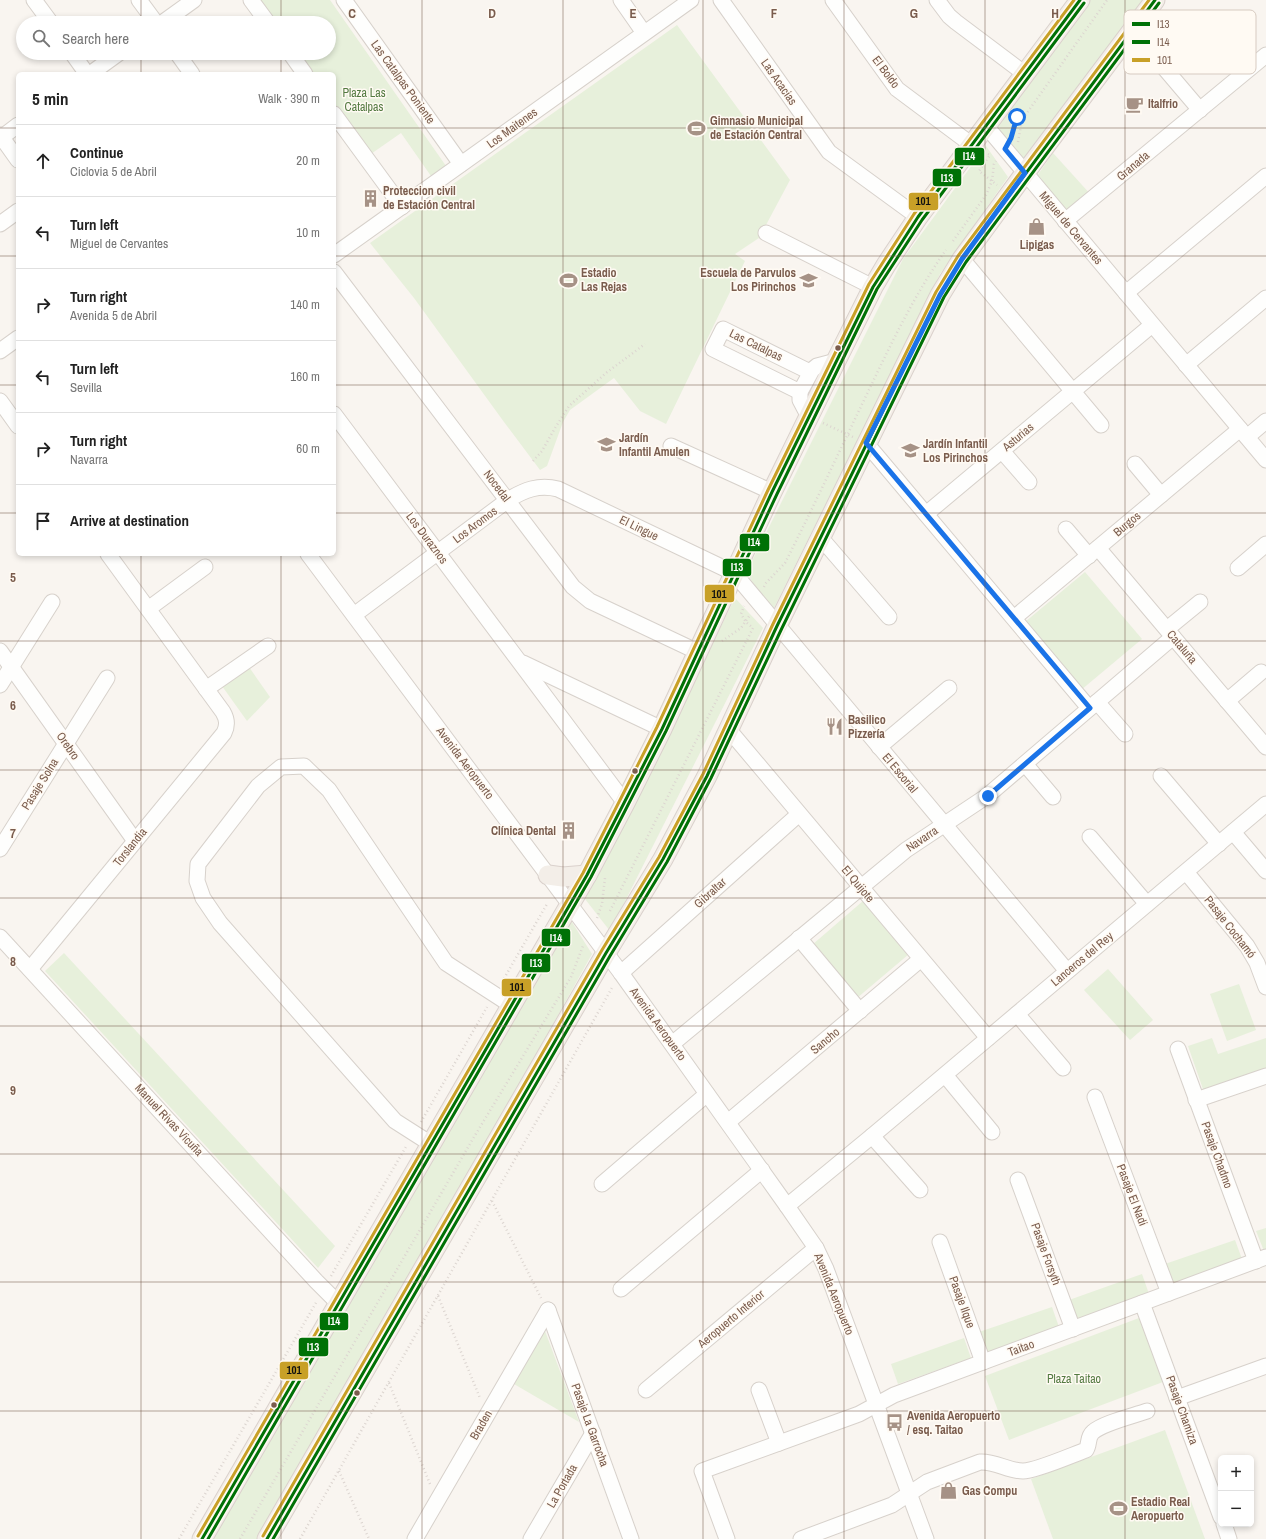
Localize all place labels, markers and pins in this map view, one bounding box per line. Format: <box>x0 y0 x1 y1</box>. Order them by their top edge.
cafe icon: Italfrio <box>1125 94 1145 114</box>
place label: Italfrio <box>1148 96 1178 112</box>
place label: Gimnasio Municipal de Estación Central <box>710 113 803 143</box>
sports icon: Gimnasio Municipal de Estación Central <box>687 118 707 138</box>
place label: Proteccion civil de Estación Central <box>383 183 475 213</box>
building icon: Proteccion civil de Estación Central <box>360 188 380 208</box>
shop icon: Lipigas <box>1027 216 1047 236</box>
place label: Lipigas <box>1020 237 1055 253</box>
place label: Estadio Las Rejas <box>581 265 627 295</box>
place label: Escuela de Parvulos Los Pirinchos <box>700 265 797 295</box>
sports icon: Estadio Las Rejas <box>558 270 578 290</box>
school or university icon: Escuela de Parvulos Los Pirinchos <box>799 270 819 290</box>
unlabelled marker <box>833 343 843 353</box>
place label: Jardín Infantil Amulen <box>619 430 690 460</box>
school or university icon: Jardín Infantil Amulen <box>596 435 616 455</box>
place label: Jardín Infantil Los Pirinchos <box>923 436 989 466</box>
school or university icon: Jardín Infantil Los Pirinchos <box>900 441 920 461</box>
place label: Basilico Pizzería <box>848 712 886 742</box>
restaurant icon: Basilico Pizzería <box>825 717 845 737</box>
unlabelled marker <box>630 766 640 776</box>
building icon: Clínica Dental <box>559 821 579 841</box>
place label: Clínica Dental <box>491 823 556 839</box>
unlabelled marker <box>352 1388 362 1398</box>
unlabelled marker <box>269 1400 279 1410</box>
place label: Avenida Aeropuerto / esq. Taitao <box>907 1408 1000 1438</box>
bus stop icon: Avenida Aeropuerto / esq. Taitao <box>884 1413 904 1433</box>
shop icon: Gas Compu <box>939 1481 959 1501</box>
place label: Gas Compu <box>962 1483 1017 1499</box>
place label: Estadio Real Aeropuerto <box>1131 1494 1190 1524</box>
sports icon: Estadio Real Aeropuerto <box>1108 1499 1128 1519</box>

